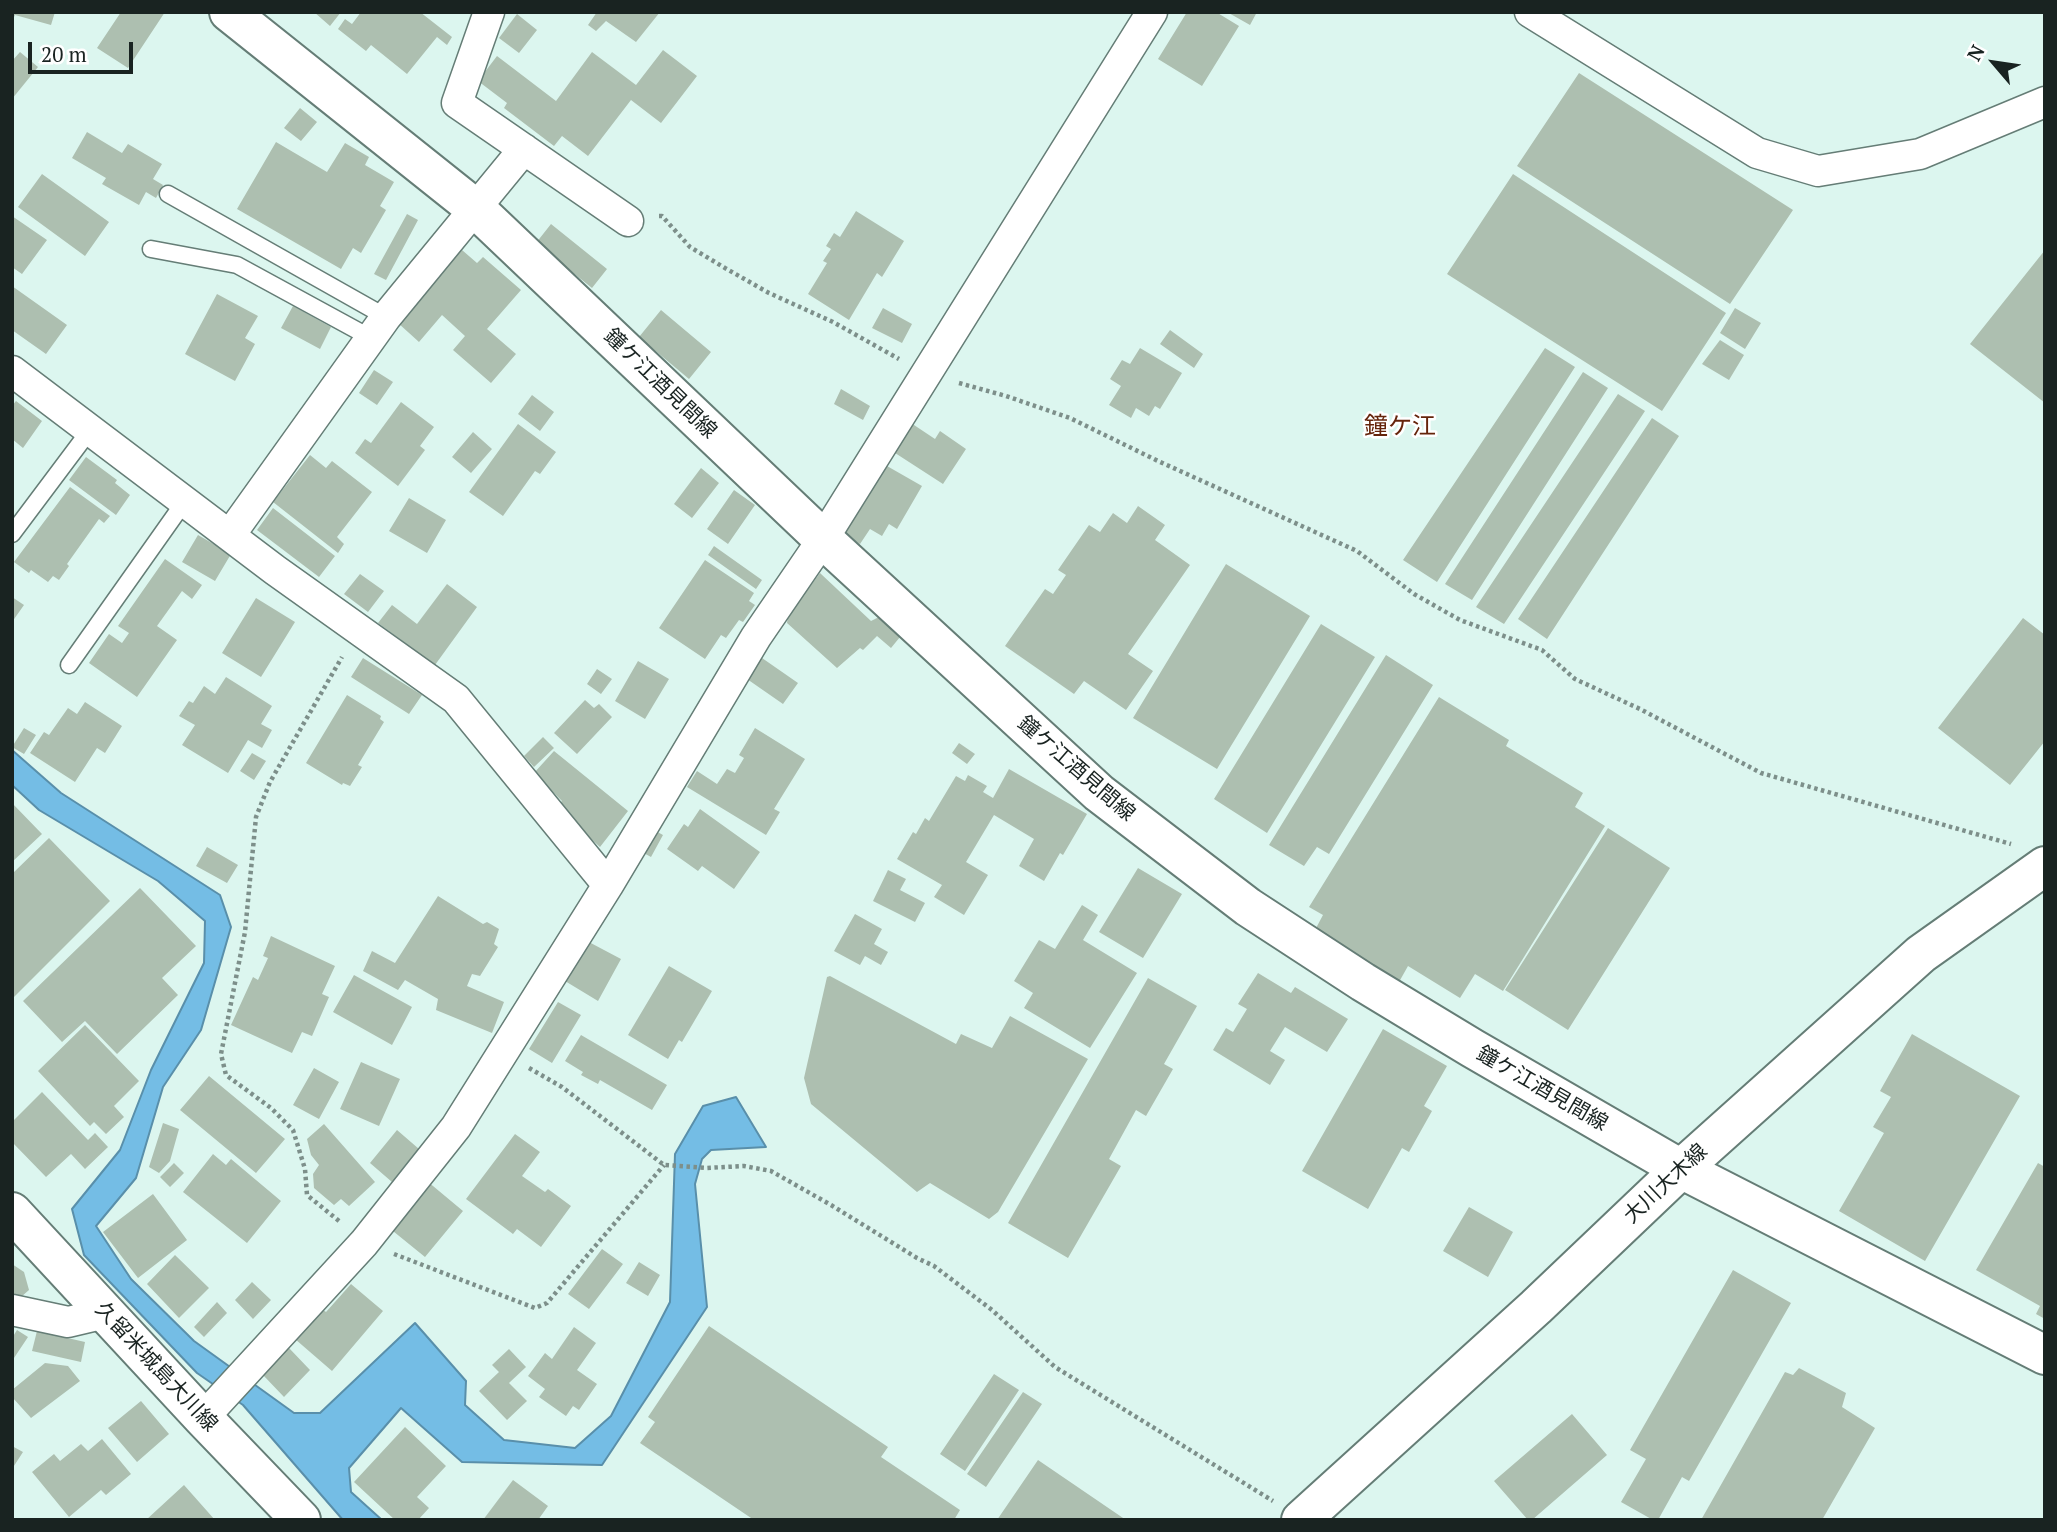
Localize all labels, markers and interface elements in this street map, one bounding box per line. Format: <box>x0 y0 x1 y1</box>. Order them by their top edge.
scale bar <box>32 28 136 72</box>
north arrow <box>1959 28 2029 98</box>
text: 20 m <box>41 40 87 68</box>
text: N <box>1961 40 1990 65</box>
street label: 鐘ケ江酒見間線 <box>598 324 722 444</box>
district label: 鐘ケ江 <box>1364 413 1436 441</box>
street label: 鐘ケ江酒見間線 <box>1012 711 1140 827</box>
street label: 鐘ケ江酒見間線 <box>1472 1041 1612 1137</box>
street label: 大川大木線 <box>1619 1139 1713 1229</box>
street label: 久留米城島大川線 <box>89 1297 223 1437</box>

